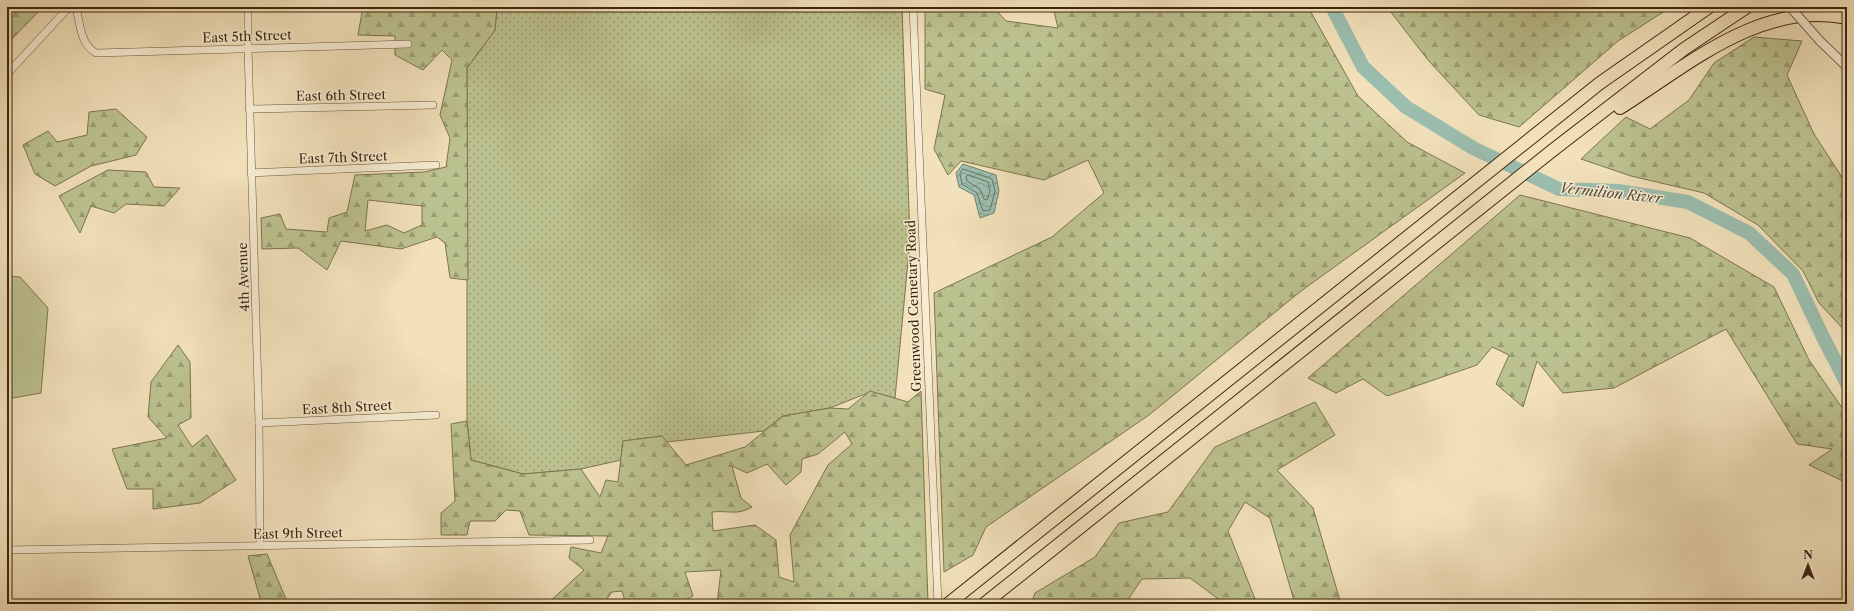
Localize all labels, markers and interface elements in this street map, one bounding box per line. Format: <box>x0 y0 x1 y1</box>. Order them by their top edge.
street label: East 5th Street <box>202 26 292 46</box>
street label: East 6th Street <box>296 86 387 104</box>
street label: East 7th Street <box>298 147 388 167</box>
water label: Vermilion River <box>1559 179 1665 207</box>
street label: Greenwood Cemetary Road <box>902 220 924 392</box>
street label: 4th Avenue <box>234 242 252 312</box>
street label: East 8th Street <box>302 397 393 417</box>
street label: East 9th Street <box>253 524 344 542</box>
north arrow <box>1788 545 1828 585</box>
text: N <box>1803 548 1813 562</box>

